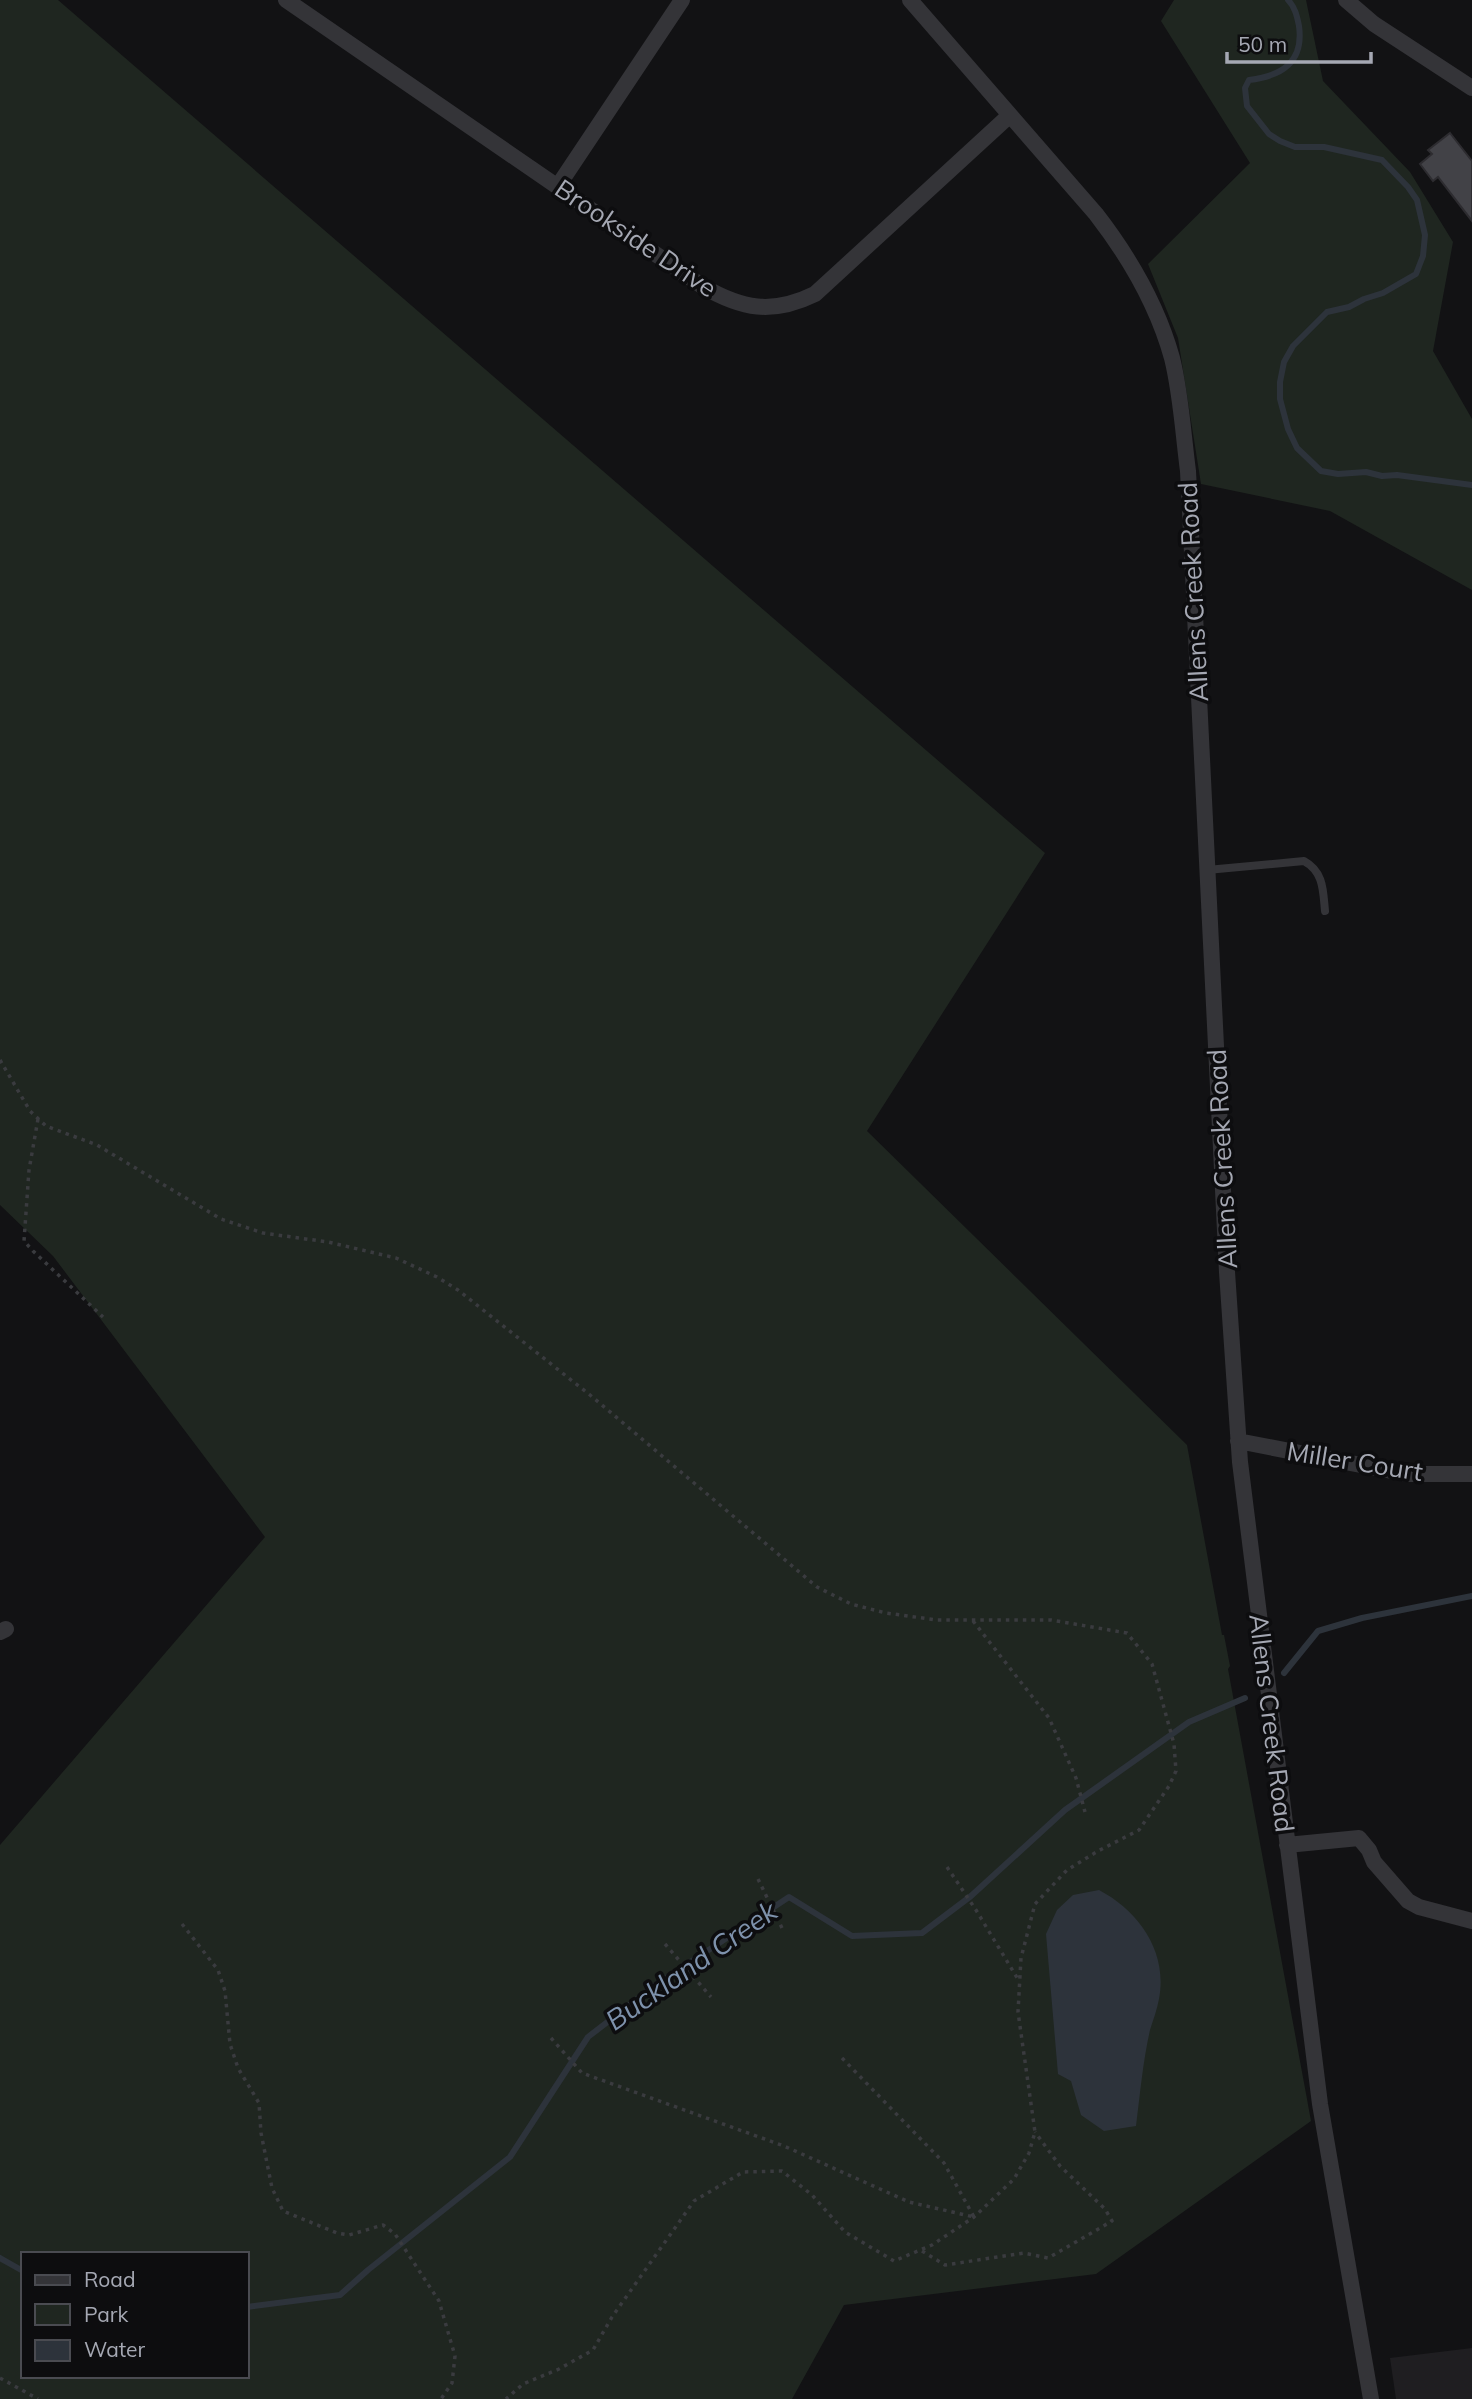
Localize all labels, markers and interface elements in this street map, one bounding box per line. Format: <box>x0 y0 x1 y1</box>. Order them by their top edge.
scale bar <box>1227 21 1370 65</box>
text: 50 m <box>1238 31 1287 57</box>
street label: Brookside Drive <box>549 172 723 304</box>
street label: Allens Creek Road <box>1171 481 1215 703</box>
street label: Allens Creek Road <box>1200 1048 1244 1270</box>
street label: Miller Court <box>1285 1434 1425 1488</box>
street label: Allens Creek Road <box>1242 1612 1302 1834</box>
water label: Buckland Creek <box>598 1892 785 2037</box>
legend <box>21 2252 248 2378</box>
text: Road <box>84 2266 135 2292</box>
text: Park <box>84 2301 128 2327</box>
text: Water <box>84 2336 145 2362</box>

